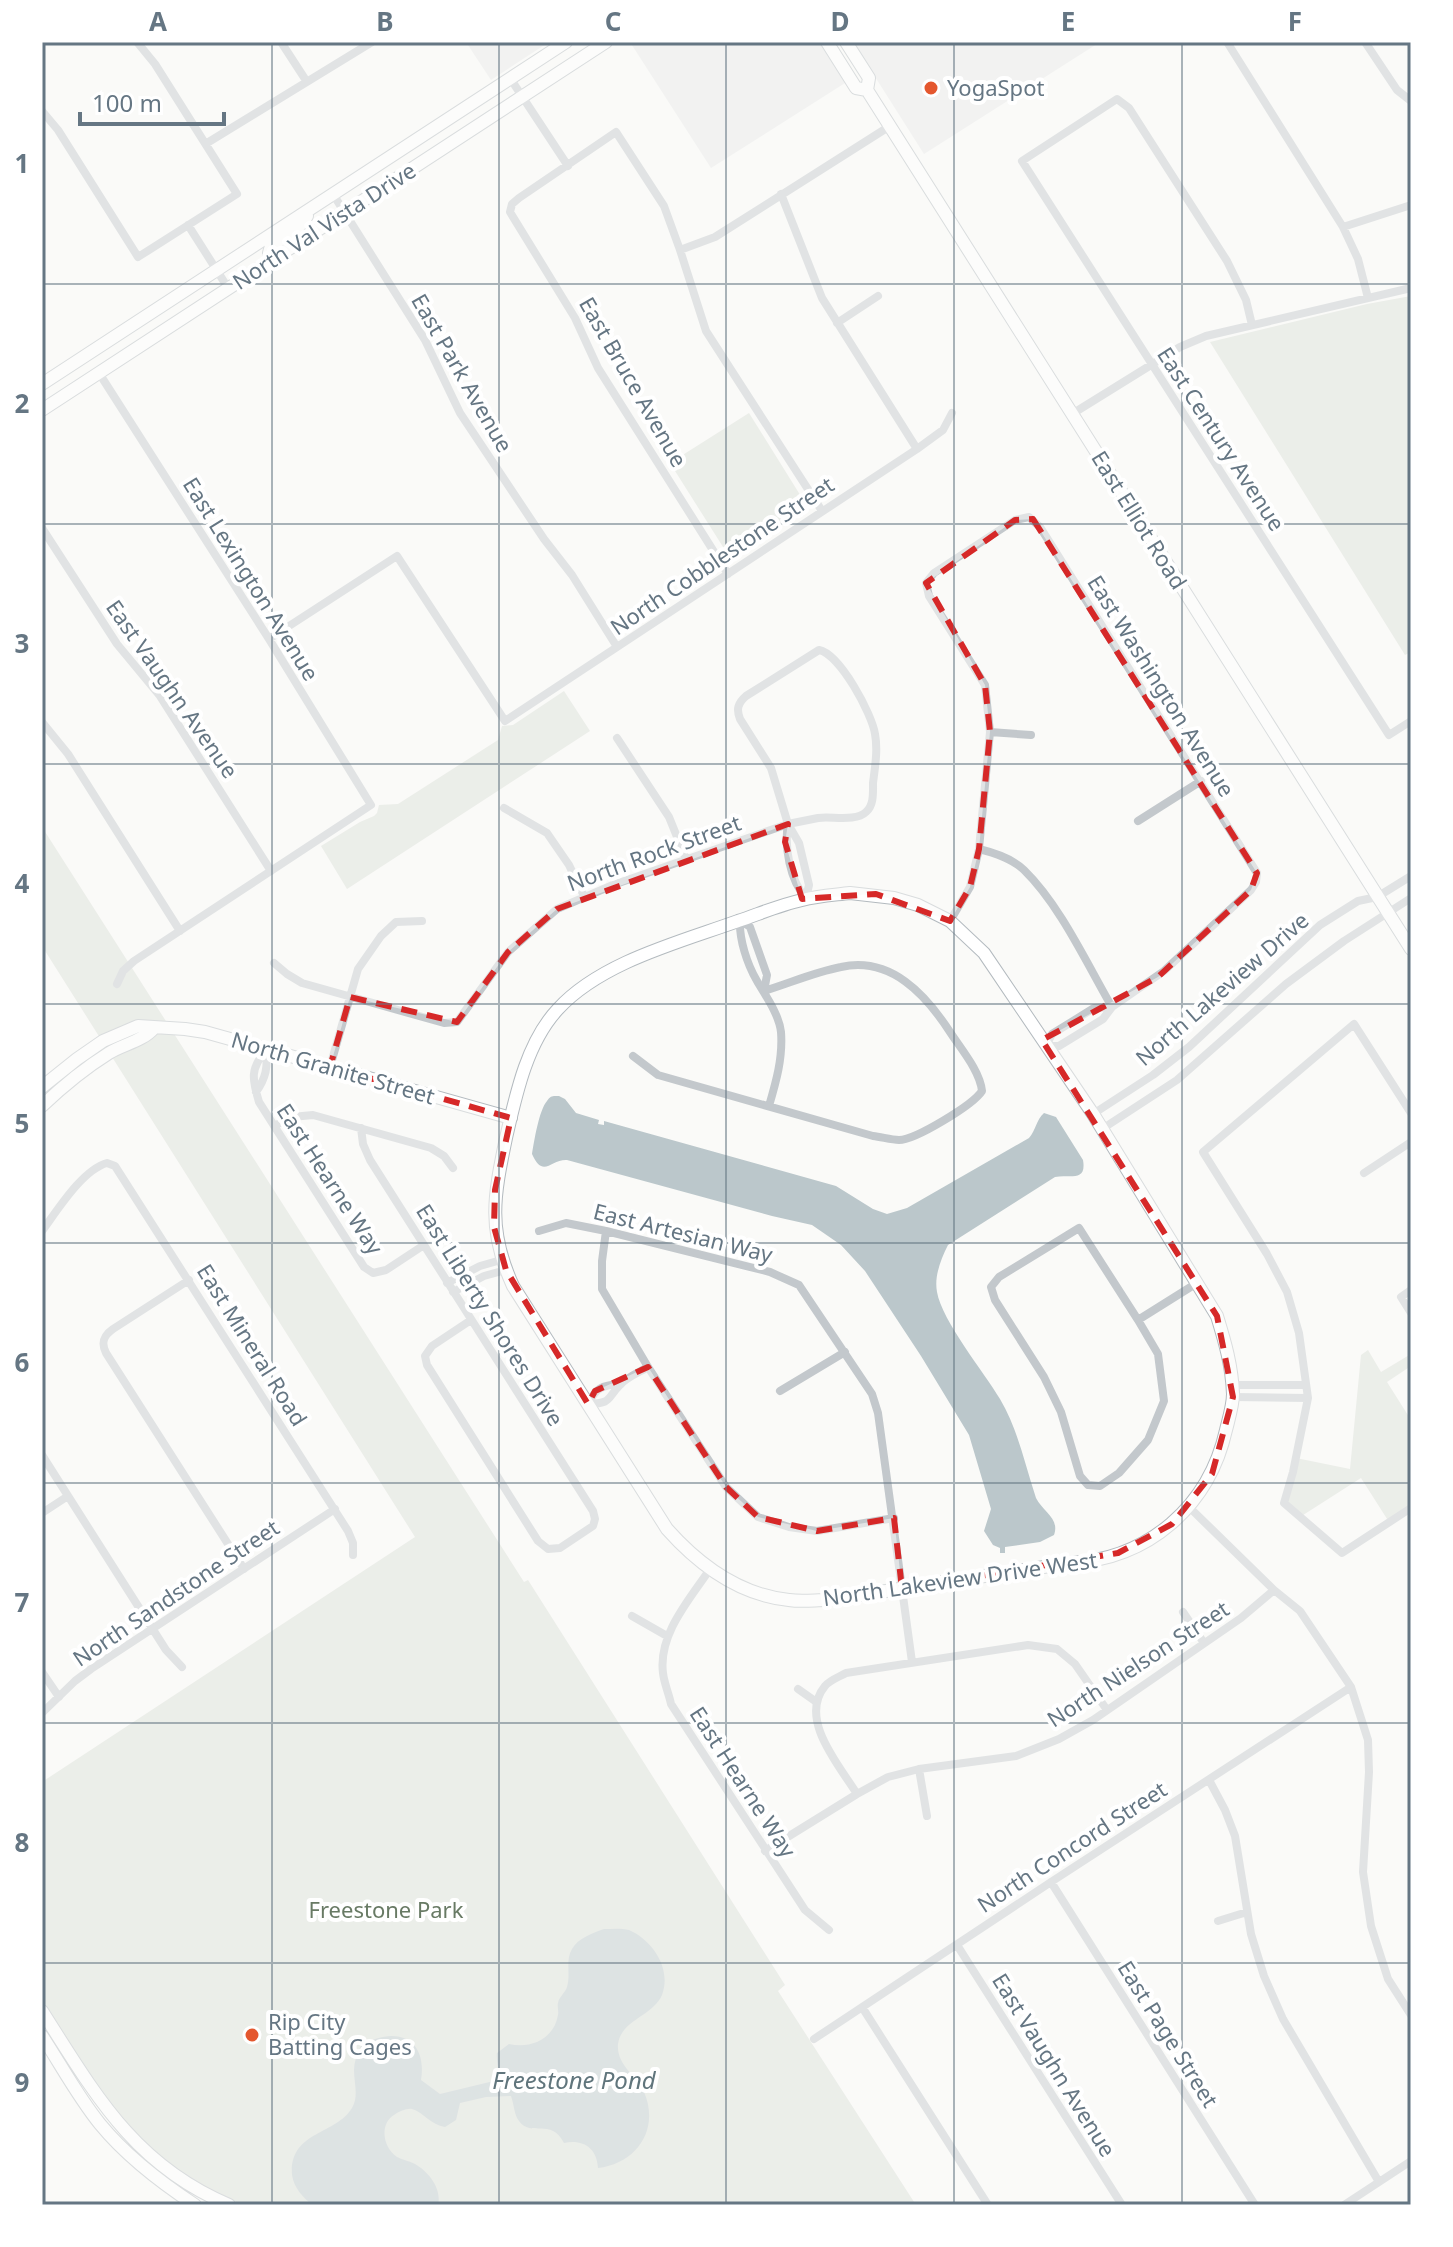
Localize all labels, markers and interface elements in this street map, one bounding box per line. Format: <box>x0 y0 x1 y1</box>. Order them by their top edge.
text: A <box>149 3 167 39</box>
text: B <box>376 3 394 39</box>
text: C <box>605 3 621 39</box>
text: D <box>830 3 850 39</box>
text: E <box>1061 3 1075 39</box>
text: F <box>1288 3 1302 39</box>
place label: YogaSpot <box>947 72 1044 102</box>
scale bar <box>80 76 224 126</box>
marker: YogaSpot <box>922 79 940 97</box>
text: 100 m <box>92 86 162 119</box>
text: 1 <box>15 145 29 181</box>
street label: North Val Vista Drive <box>226 155 421 296</box>
street label: East Park Avenue <box>405 288 520 457</box>
street label: East Bruce Avenue <box>573 291 695 472</box>
street label: East Century Avenue <box>1151 341 1293 536</box>
text: 2 <box>15 385 30 421</box>
street label: East Elliot Road <box>1085 445 1194 594</box>
street label: North Cobblestone Street <box>604 469 839 641</box>
street label: East Lexington Avenue <box>177 471 327 686</box>
street label: East Washington Avenue <box>1081 569 1242 802</box>
street label: East Vaughn Avenue <box>100 593 246 784</box>
text: 3 <box>15 625 29 661</box>
street label: North Rock Street <box>563 807 745 897</box>
text: 4 <box>15 865 30 901</box>
street label: North Lakeview Drive <box>1128 905 1314 1072</box>
street label: North Granite Street <box>228 1024 438 1110</box>
street label: East Hearne Way <box>271 1097 391 1260</box>
text: 5 <box>15 1105 29 1141</box>
street label: East Artesian Way <box>590 1195 777 1269</box>
street label: East Liberty Shores Drive <box>410 1198 572 1431</box>
street label: East Mineral Road <box>191 1258 315 1431</box>
text: 6 <box>15 1344 30 1380</box>
street label: North Sandstone Street <box>66 1512 285 1673</box>
street label: North Lakeview Drive West <box>821 1544 1099 1612</box>
text: 7 <box>15 1584 30 1620</box>
street label: North Nielson Street <box>1041 1593 1234 1733</box>
street label: East Hearne Way <box>684 1700 804 1863</box>
street label: North Concord Street <box>971 1774 1172 1919</box>
text: 8 <box>15 1824 29 1860</box>
park label: Freestone Park <box>309 1894 464 1924</box>
street label: East Page Street <box>1112 1954 1226 2112</box>
street label: East Vaughn Avenue <box>986 1967 1124 2162</box>
place label: Rip City Batting Cages <box>268 2006 412 2061</box>
marker: Rip City Batting Cages <box>243 2026 261 2044</box>
water label: Freestone Pond <box>492 2063 657 2096</box>
text: 9 <box>15 2064 29 2100</box>

